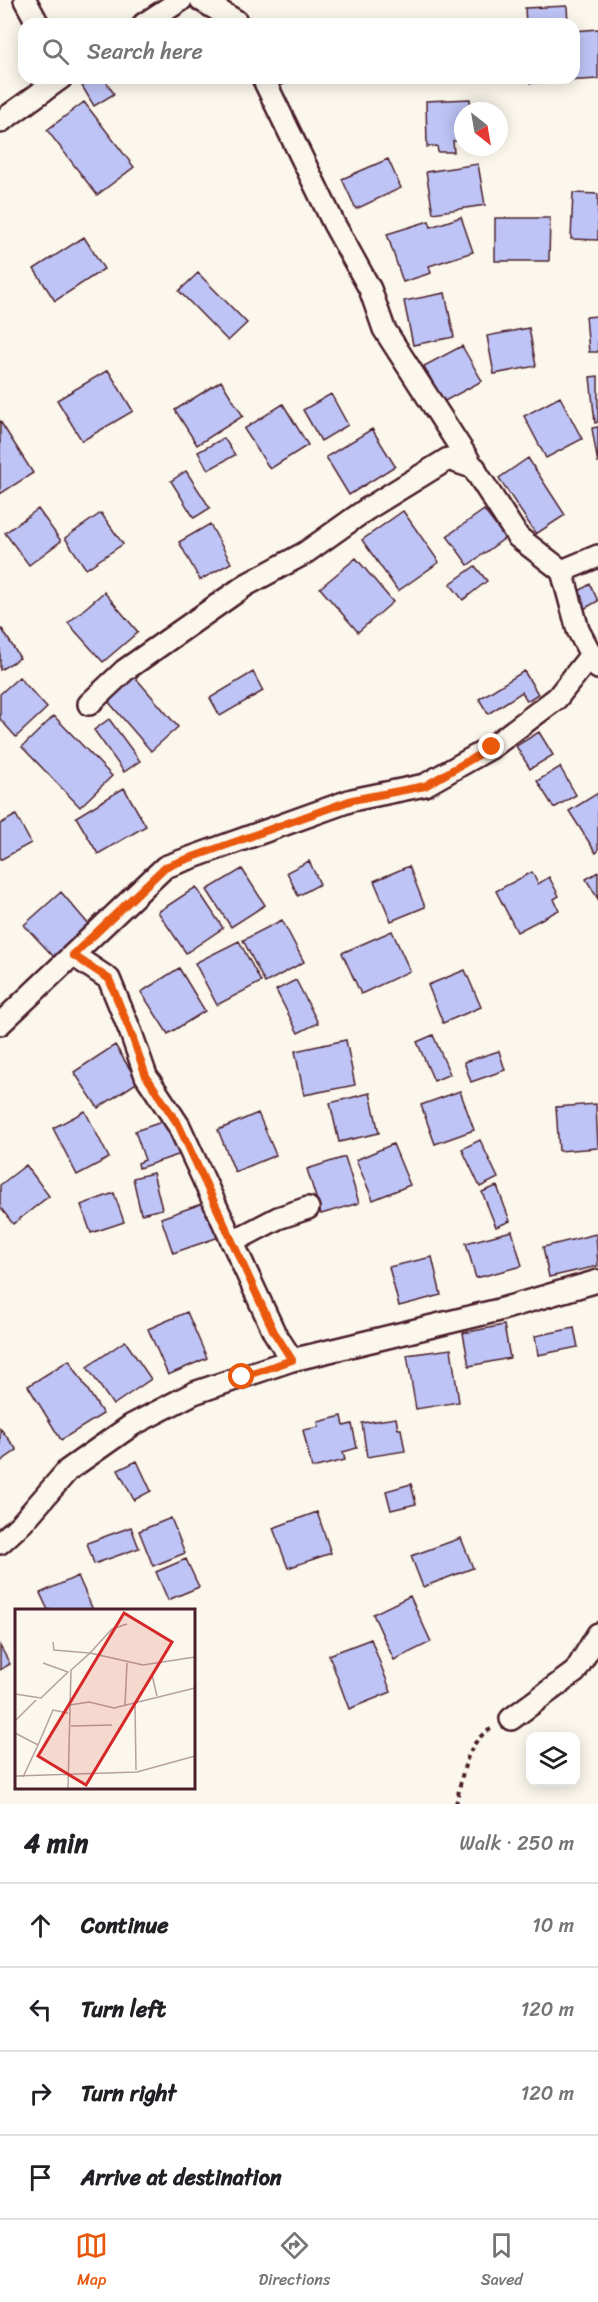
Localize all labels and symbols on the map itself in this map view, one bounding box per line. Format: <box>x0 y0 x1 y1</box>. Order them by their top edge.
north arrow <box>454 102 508 156</box>
route end <box>478 733 504 759</box>
route start <box>228 1363 254 1389</box>
inset map <box>15 1609 195 1789</box>

